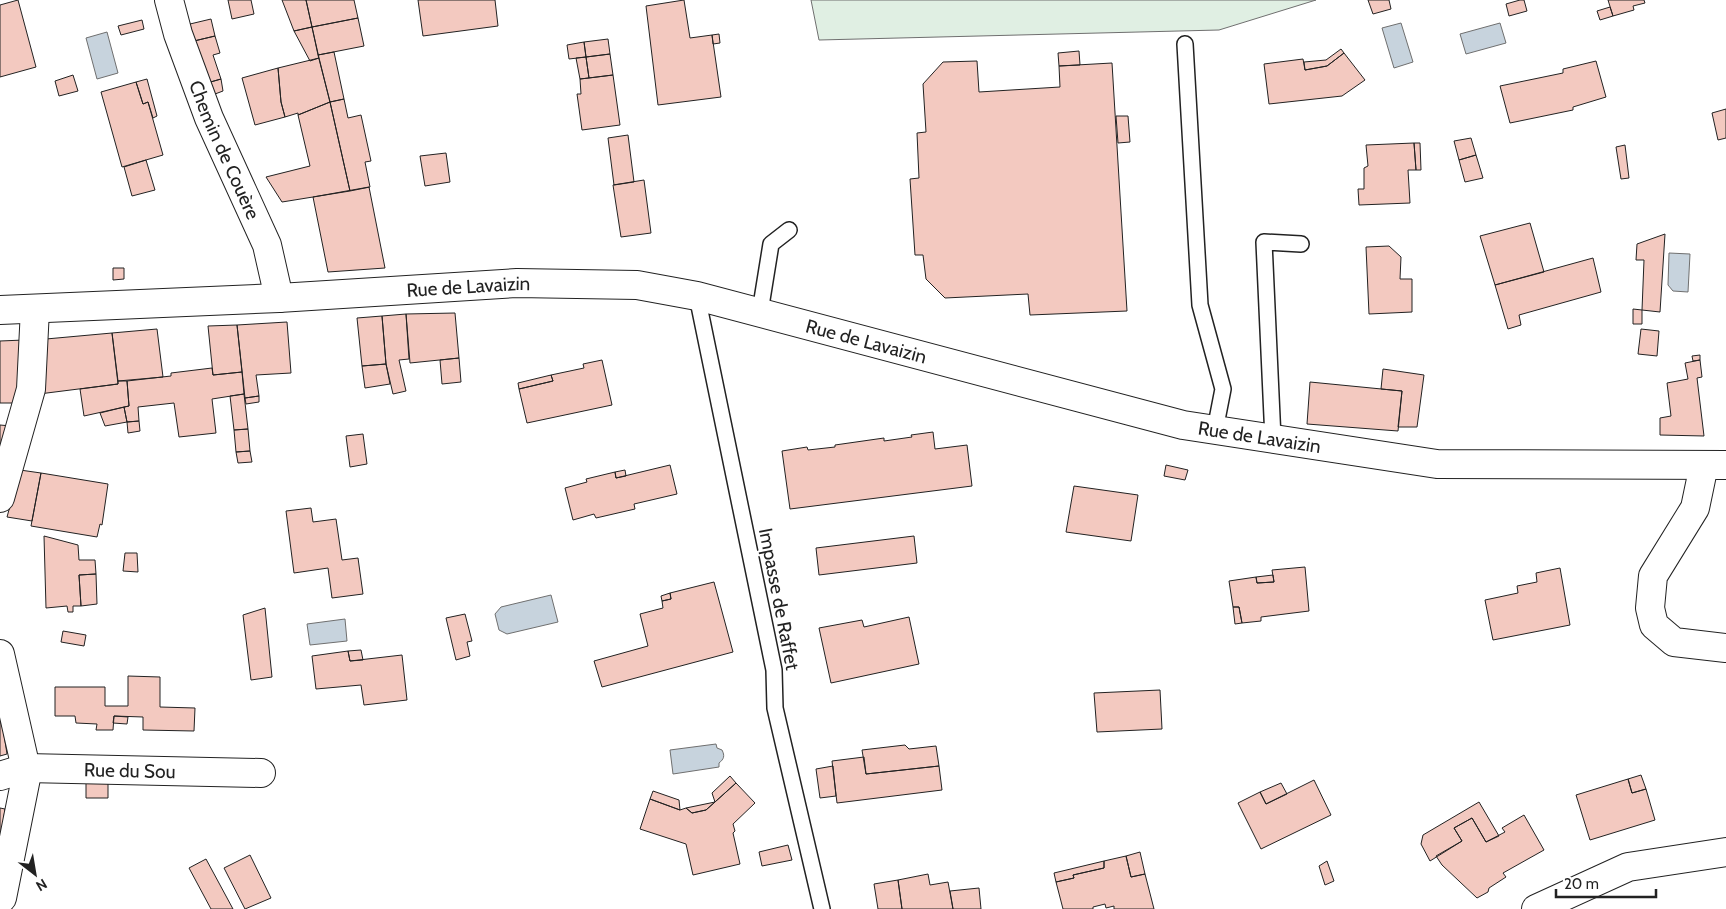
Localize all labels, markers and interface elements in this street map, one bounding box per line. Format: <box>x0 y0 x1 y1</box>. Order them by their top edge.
street label: Chemin de Couère <box>185 77 265 223</box>
street label: Rue de Lavaizin <box>406 271 531 301</box>
street label: Rue de Lavaizin <box>803 314 929 368</box>
street label: Rue de Lavaizin <box>1196 416 1323 458</box>
street label: Impasse de Raffet <box>754 526 804 673</box>
street label: Rue du Sou <box>84 758 176 783</box>
north arrow <box>10 849 60 899</box>
scale bar <box>1556 866 1656 898</box>
text: N <box>33 875 51 895</box>
text: 20 m <box>1564 875 1599 893</box>

